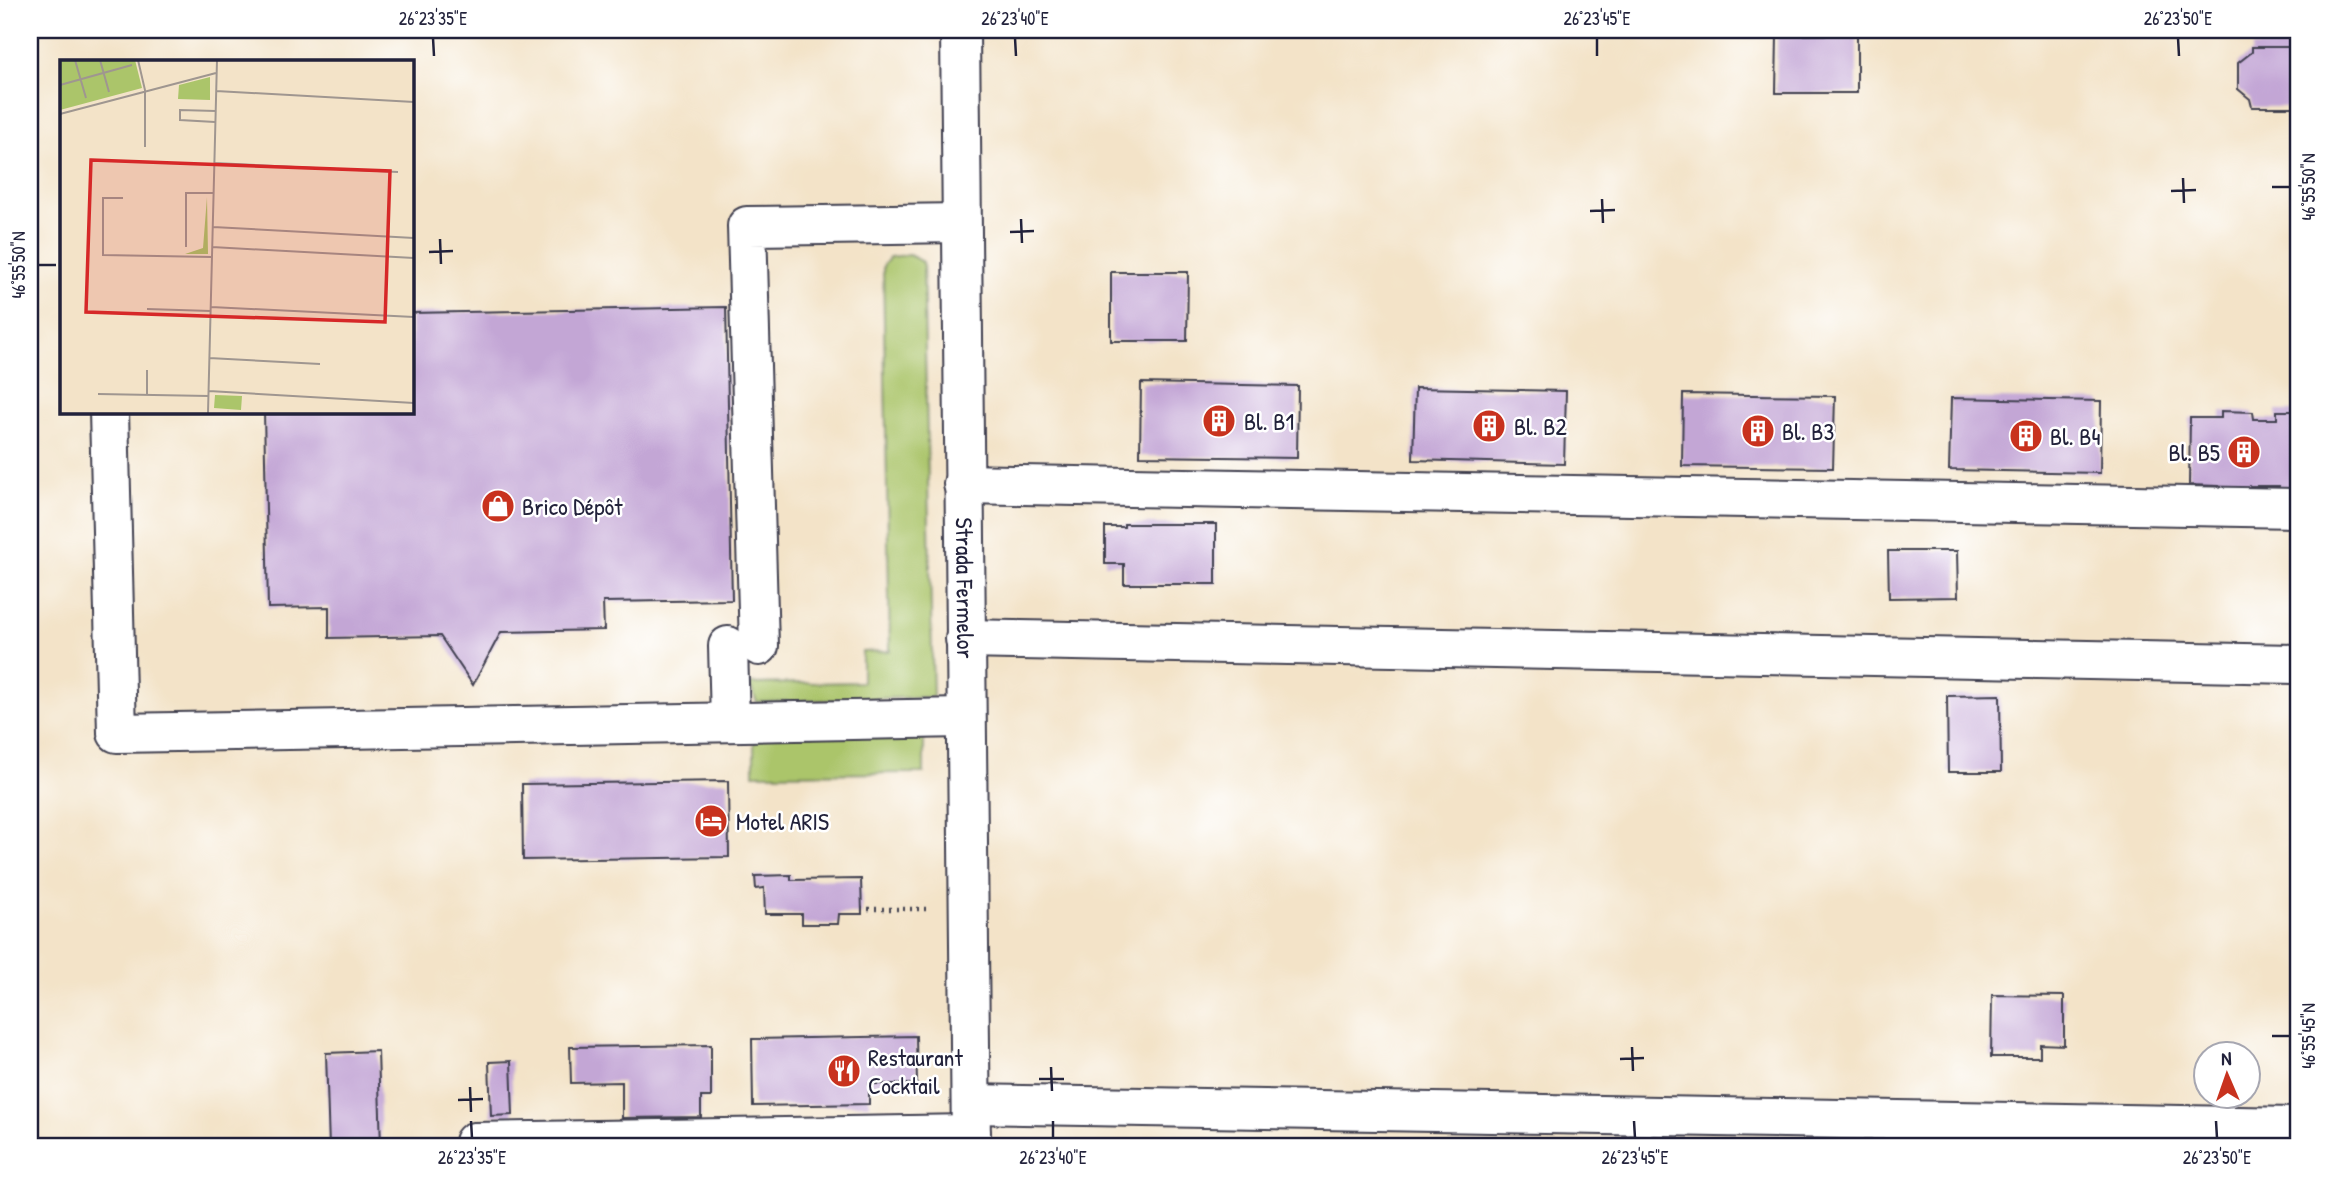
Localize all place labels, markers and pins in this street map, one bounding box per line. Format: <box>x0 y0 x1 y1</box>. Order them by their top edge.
building icon: Bl. B1 <box>1200 402 1238 440</box>
place label: Bl. B1 <box>1244 405 1294 437</box>
building icon: Bl. B2 <box>1470 407 1508 445</box>
place label: Bl. B2 <box>1514 410 1567 442</box>
building icon: Bl. B3 <box>1739 412 1777 450</box>
place label: Bl. B3 <box>1782 415 1834 447</box>
building icon: Bl. B4 <box>2007 417 2045 455</box>
place label: Bl. B4 <box>2050 420 2100 452</box>
building icon: Bl. B5 <box>2225 433 2263 471</box>
place label: Bl. B5 <box>2168 436 2220 468</box>
shop icon: Brico Dépôt <box>479 487 517 525</box>
place label: Brico Dépôt <box>522 490 623 522</box>
hotel icon: Motel ARIS <box>692 802 730 840</box>
place label: Motel ARIS <box>736 805 829 837</box>
place label: Restaurant Cocktail <box>868 1041 963 1101</box>
restaurant icon: Restaurant Cocktail <box>825 1052 863 1090</box>

